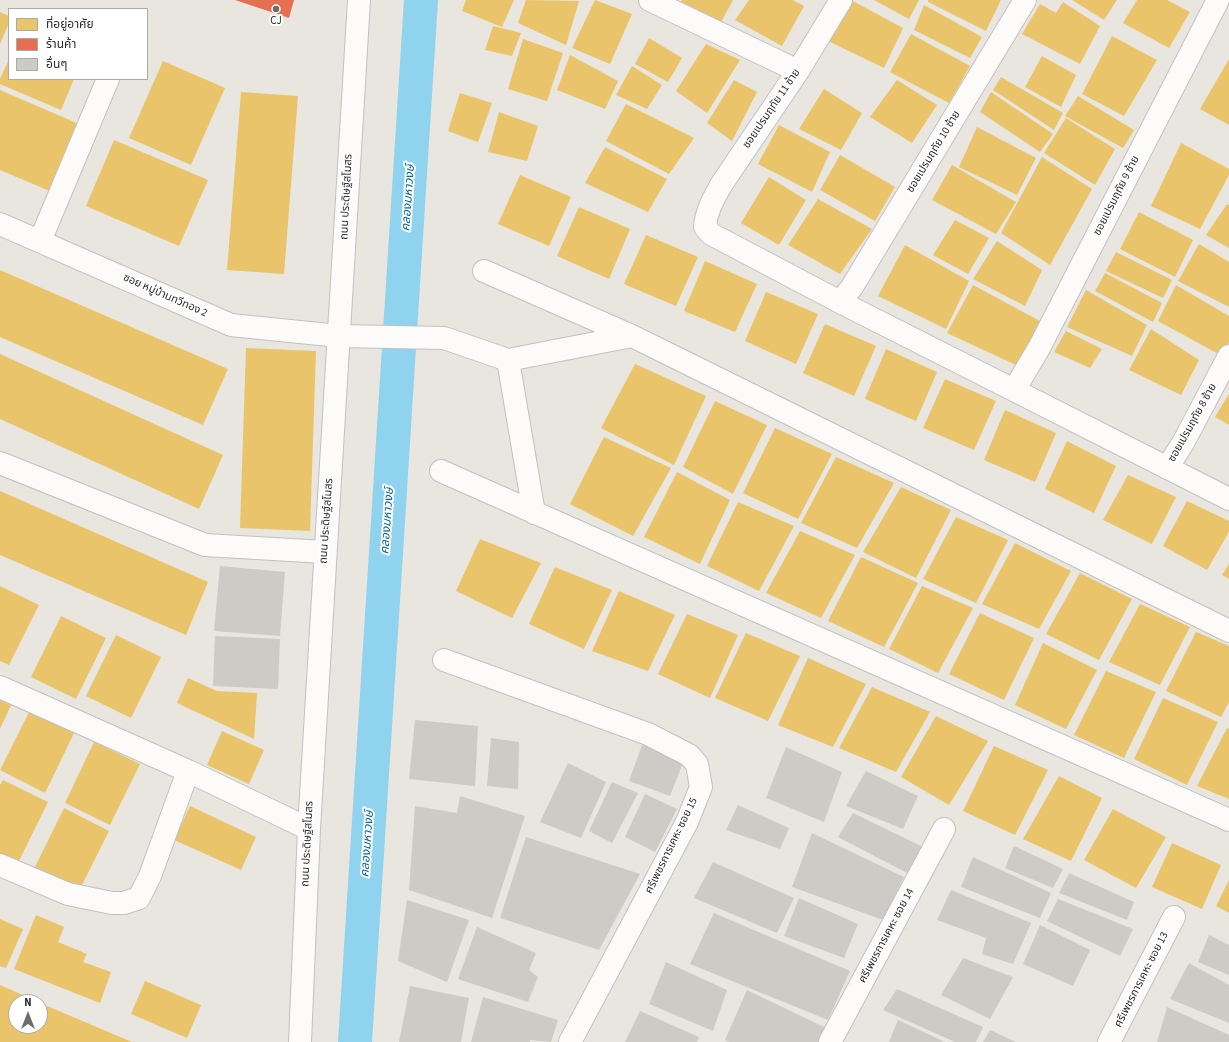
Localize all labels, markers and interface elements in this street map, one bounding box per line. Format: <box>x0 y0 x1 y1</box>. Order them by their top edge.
marker: CJ <box>271 4 281 14</box>
legend <box>8 8 148 80</box>
place label: CJ <box>270 15 282 29</box>
text: ที่อยู่อาศัย <box>46 16 94 33</box>
text: ร้านค้า <box>46 36 76 53</box>
text: อื่นๆ <box>46 56 67 73</box>
street label: ซอยเปรมฤทัย 11 ซ้าย <box>740 67 804 151</box>
street label: ซอยเปรมฤทัย 10 ซ้าย <box>904 109 964 195</box>
street label: ถนน ประดิษฐ์สโมสร <box>338 154 356 240</box>
street label: ซอยเปรมฤทัย 9 ซ้าย <box>1091 154 1143 238</box>
water label: คลองมหาวงษ์ <box>399 164 419 232</box>
street label: ซอย หมู่บ้านทวีทอง 2 <box>121 271 209 321</box>
street label: ซอยเปรมฤทัย 8 ซ้าย <box>1166 381 1220 465</box>
street label: ถนน ประดิษฐ์สโมสร <box>317 478 337 564</box>
water label: คลองมหาวงษ์ <box>378 487 398 555</box>
street label: ศรีเพชรการเคหะ ซอย 15 <box>643 796 701 896</box>
street label: ถนน ประดิษฐ์สโมสร <box>299 801 317 887</box>
water label: คลองมหาวงษ์ <box>358 810 378 878</box>
street label: ศรีเพชรการเคหะ ซอย 14 <box>856 886 918 986</box>
street label: ศรีเพชรการเคหะ ซอย 13 <box>1112 930 1172 1030</box>
north arrow <box>8 994 48 1034</box>
text: N <box>24 995 32 1010</box>

